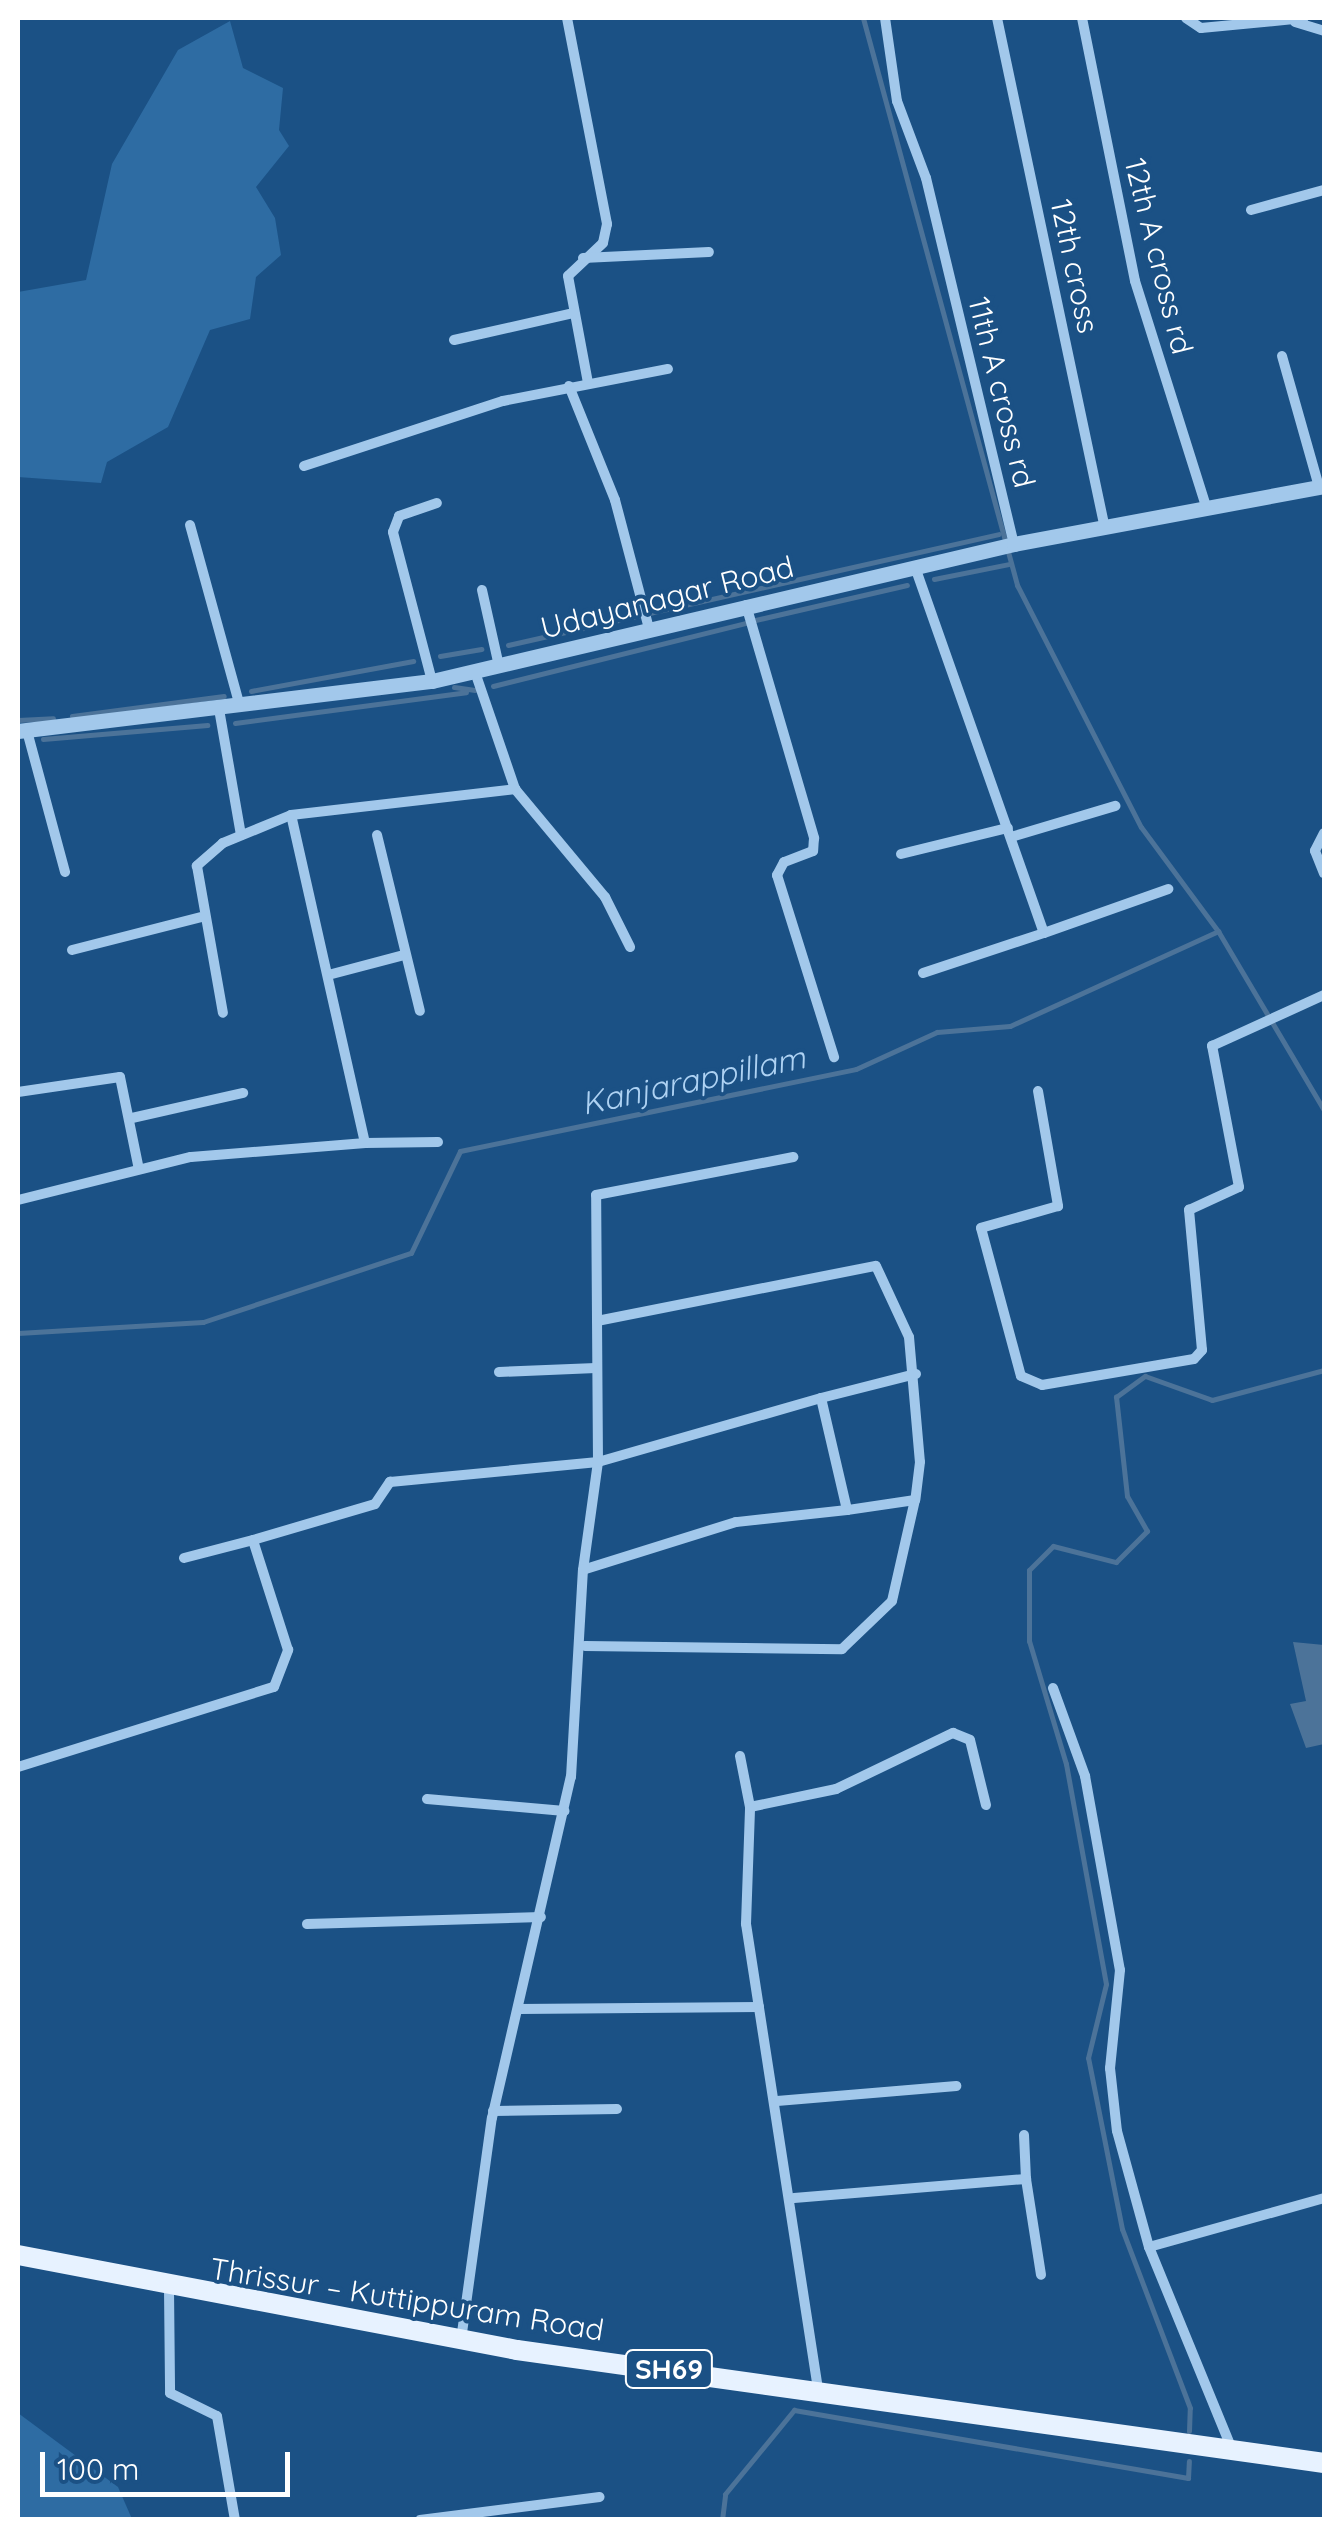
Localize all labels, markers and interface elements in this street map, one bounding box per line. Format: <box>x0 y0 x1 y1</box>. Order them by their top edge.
street label: 12th A cross rd <box>1117 154 1201 358</box>
street label: 12th cross <box>1043 196 1107 336</box>
street label: 11th A cross rd <box>961 293 1043 491</box>
street label: Udayanagar Road <box>537 548 797 646</box>
water label: Kanjarappillam <box>578 1038 808 1122</box>
street label: Thrissur – Kuttippuram Road <box>208 2250 606 2348</box>
road number: SH69 <box>624 2346 714 2392</box>
scale bar <box>45 2432 295 2494</box>
text: 100 m <box>57 2450 139 2488</box>

